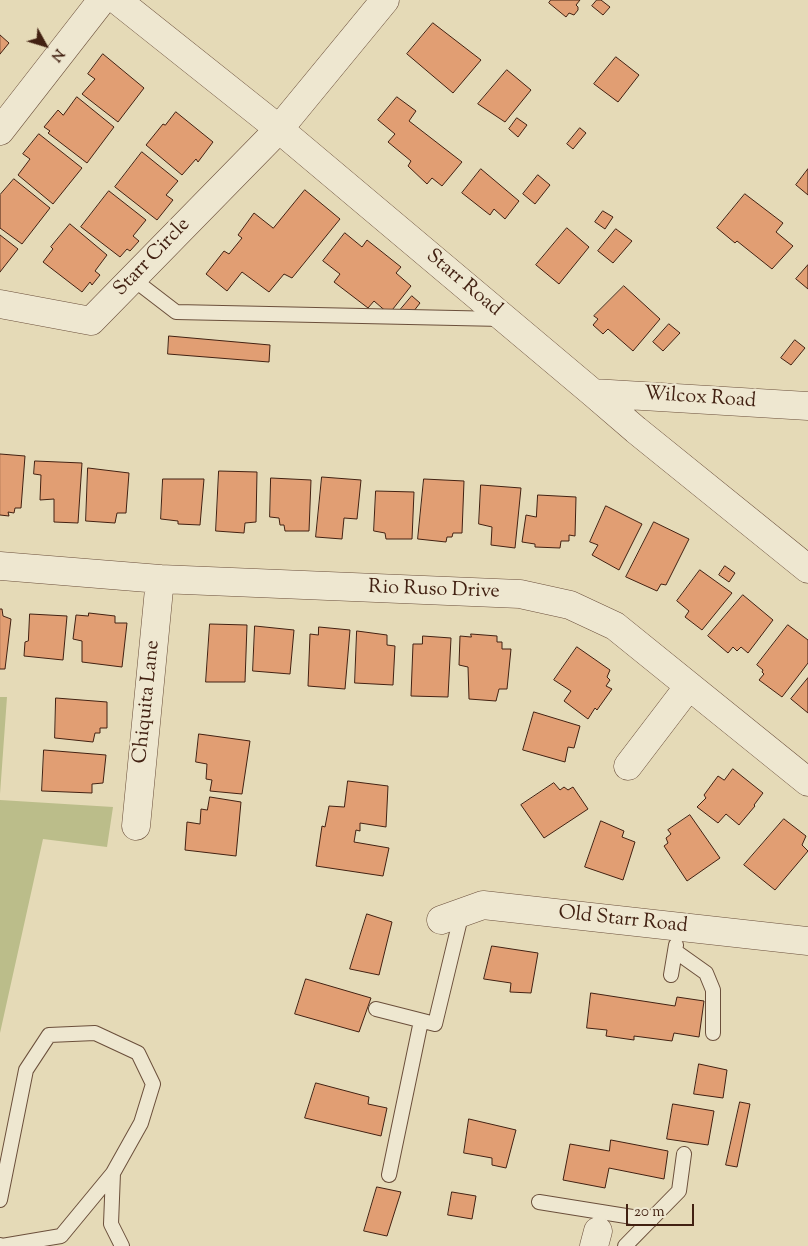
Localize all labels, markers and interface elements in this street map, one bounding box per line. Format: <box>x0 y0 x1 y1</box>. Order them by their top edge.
north arrow <box>20 20 70 70</box>
text: N <box>45 44 68 65</box>
street label: Starr Circle <box>110 214 196 302</box>
street label: Starr Road <box>420 245 506 323</box>
street label: Wilcox Road <box>643 383 757 415</box>
street label: Rio Ruso Drive <box>368 577 500 605</box>
street label: Chiquita Lane <box>130 639 166 765</box>
street label: Old Starr Road <box>557 902 689 940</box>
scale bar <box>628 1194 696 1226</box>
text: 20 m <box>634 1202 665 1223</box>

